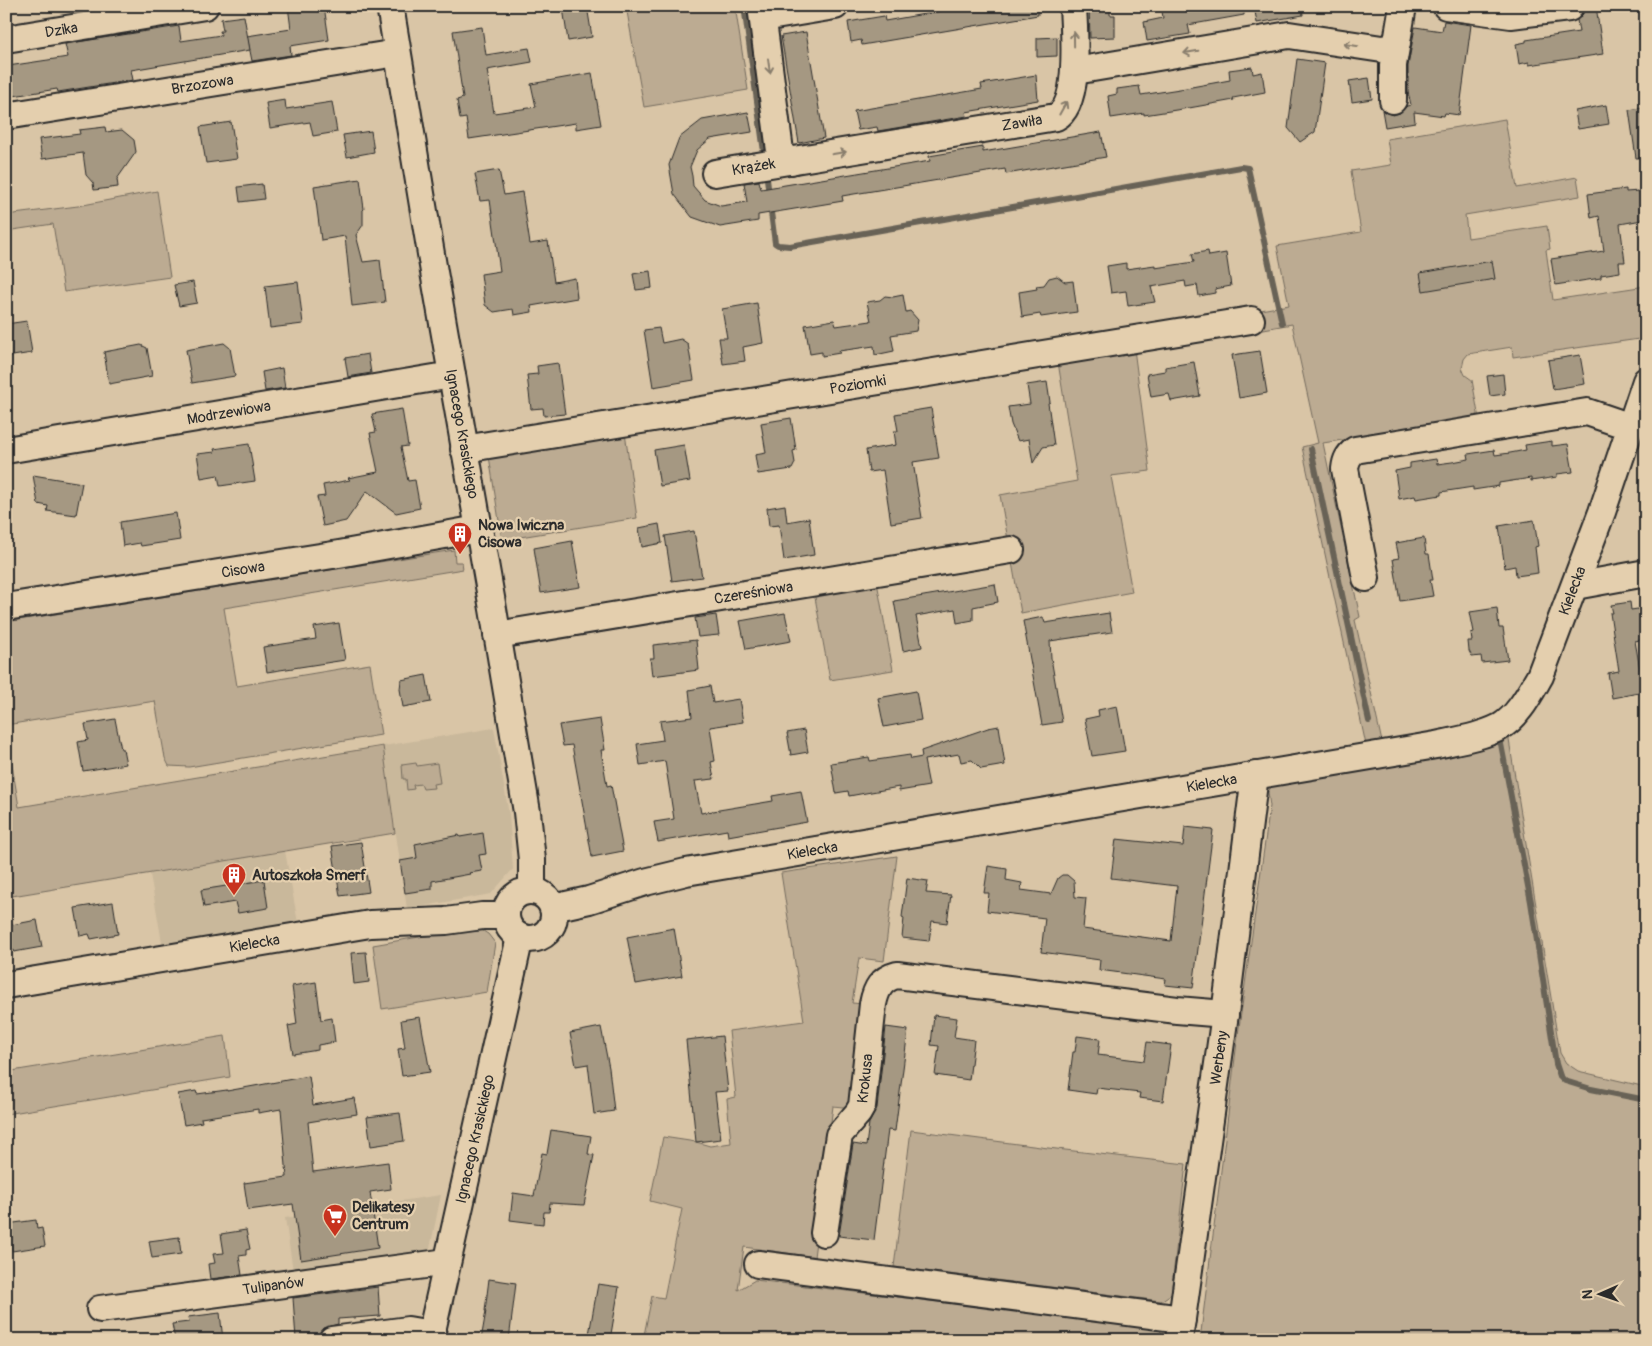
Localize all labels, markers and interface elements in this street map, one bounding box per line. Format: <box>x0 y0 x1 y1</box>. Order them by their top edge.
street label: Dzika <box>43 18 79 42</box>
one-way arrow <box>1069 31 1079 48</box>
one-way arrow <box>1343 39 1359 49</box>
one-way arrow <box>1183 47 1199 57</box>
one-way arrow <box>764 58 774 74</box>
street label: Brzozowa <box>170 70 235 99</box>
one-way arrow <box>1058 100 1068 115</box>
street label: Zawiła <box>1000 110 1044 136</box>
one-way arrow <box>830 147 846 157</box>
street label: Krążek <box>730 154 777 180</box>
street label: Ignacego Krasickiego <box>441 368 483 500</box>
street label: Poziomki <box>828 371 888 399</box>
street label: Modrzewiowa <box>186 397 272 429</box>
place label: Nowa Iwiczna Cisowa <box>478 516 564 552</box>
building icon: Nowa Iwiczna Cisowa <box>447 521 473 555</box>
street label: Cisowa <box>220 557 266 583</box>
street label: Kielecka <box>1555 564 1591 618</box>
street label: Czereśniowa <box>713 577 795 609</box>
street label: Kielecka <box>1185 770 1238 797</box>
street label: Kielecka <box>786 837 839 865</box>
building icon: Autoszkoła Smerf <box>221 862 247 896</box>
place label: Autoszkoła Smerf <box>252 866 367 885</box>
street label: Kielecka <box>228 930 281 957</box>
street label: Werbeny <box>1206 1029 1233 1086</box>
street label: Krokusa <box>853 1053 878 1104</box>
street label: Ignacego Krasickiego <box>452 1073 499 1205</box>
place label: Delikatesy Centrum <box>352 1198 415 1234</box>
supermarket icon: Delikatesy Centrum <box>322 1203 348 1237</box>
north arrow <box>1574 1268 1624 1318</box>
street label: Tulipanów <box>241 1272 306 1300</box>
text: N <box>1579 1289 1596 1299</box>

